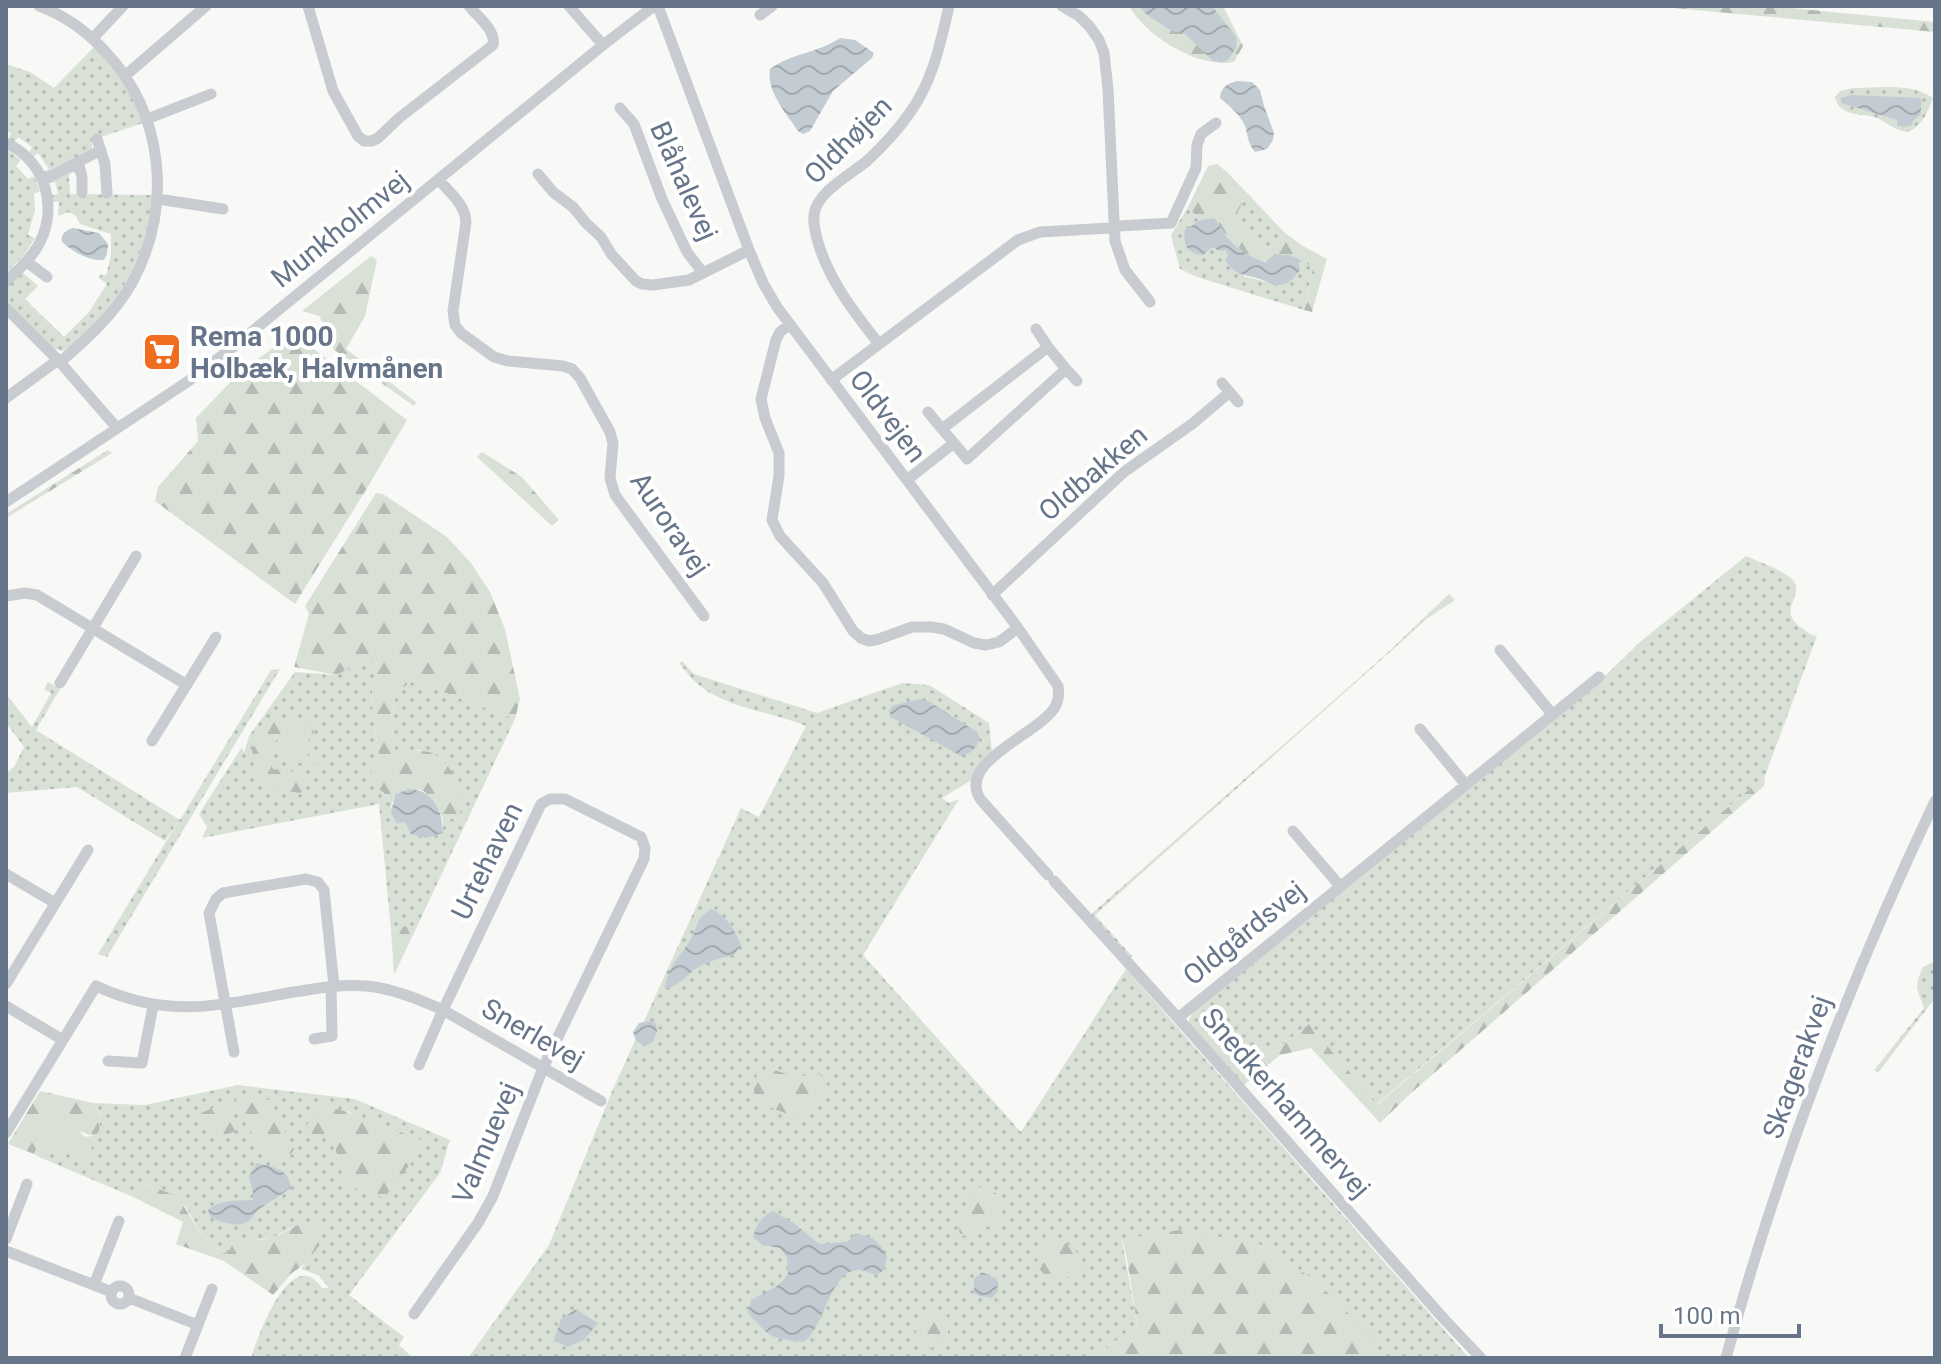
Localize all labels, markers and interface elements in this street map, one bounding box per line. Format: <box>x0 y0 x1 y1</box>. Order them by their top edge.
street label: Oldhøjen <box>797 89 899 191</box>
street label: Blåhalevej <box>643 116 725 246</box>
street label: Munkholmvej <box>265 164 415 294</box>
place label: Rema 1000 Holbæk, Halvmånen <box>190 320 443 385</box>
supermarket icon: Rema 1000 Holbæk, Halvmånen <box>141 331 183 373</box>
street label: Oldvejen <box>843 363 933 469</box>
street label: Oldbakken <box>1032 418 1154 528</box>
street label: Auroravej <box>623 466 717 582</box>
street label: Urtehaven <box>444 797 530 925</box>
street label: Oldgårdsvej <box>1176 874 1312 992</box>
street label: Snerlevej <box>476 991 590 1077</box>
street label: Skagerakvej <box>1756 991 1838 1143</box>
street label: Snedkerhammervej <box>1195 1002 1377 1204</box>
street label: Valmuevej <box>446 1077 526 1209</box>
scale bar <box>1661 1288 1799 1338</box>
text: 100 m <box>1673 1302 1740 1330</box>

